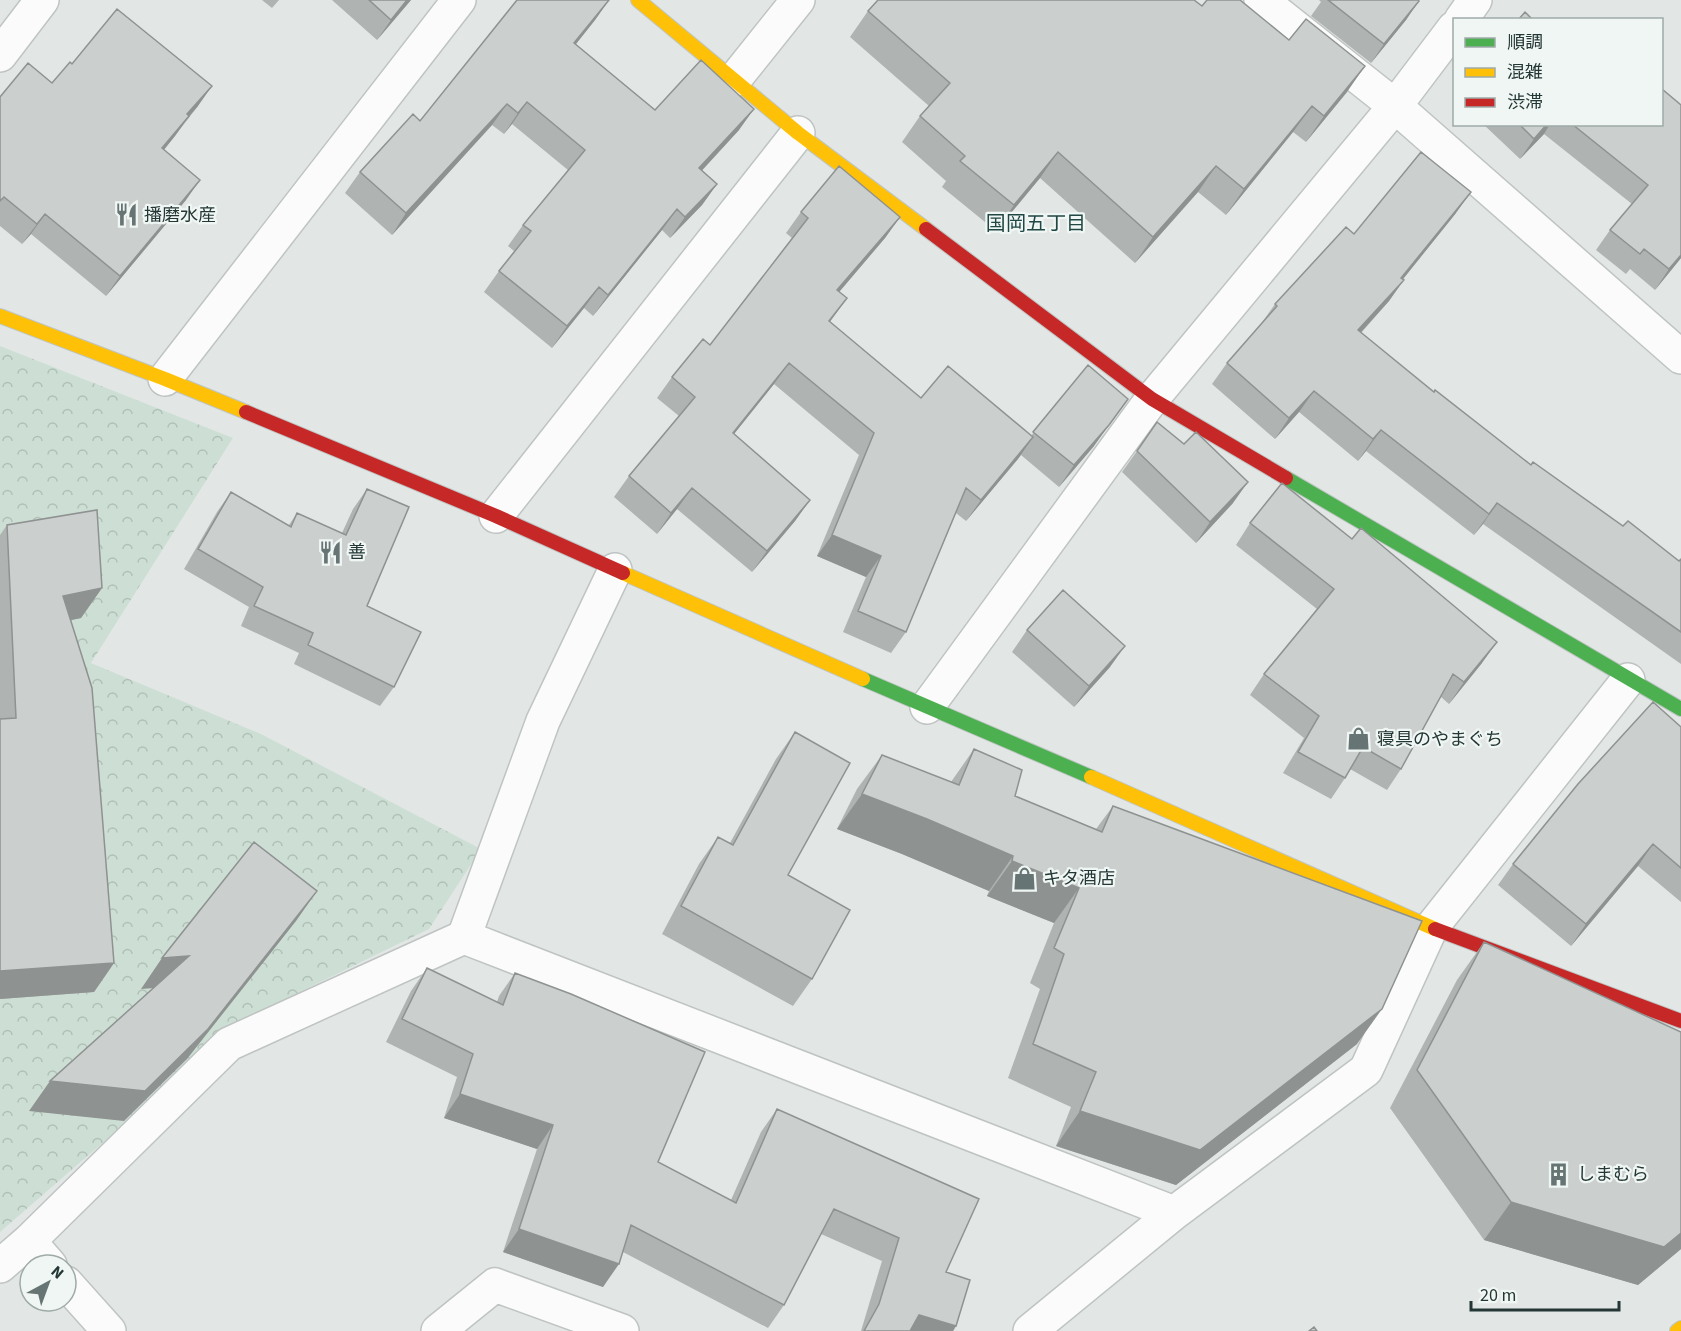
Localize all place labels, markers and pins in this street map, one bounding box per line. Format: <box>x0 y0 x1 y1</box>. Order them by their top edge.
restaurant icon: 播磨水産 <box>113 202 139 228</box>
place label: 播磨水産 <box>144 203 216 228</box>
restaurant icon: 善 <box>317 539 343 565</box>
place label: 善 <box>348 540 366 565</box>
shop icon: 寝具のやまぐち <box>1346 726 1372 752</box>
place label: 寝具のやまぐち <box>1377 727 1503 752</box>
shop icon: キタ酒店 <box>1012 865 1038 891</box>
place label: キタ酒店 <box>1043 866 1115 891</box>
building icon: しまむら <box>1546 1161 1572 1187</box>
place label: しまむら <box>1577 1162 1649 1187</box>

